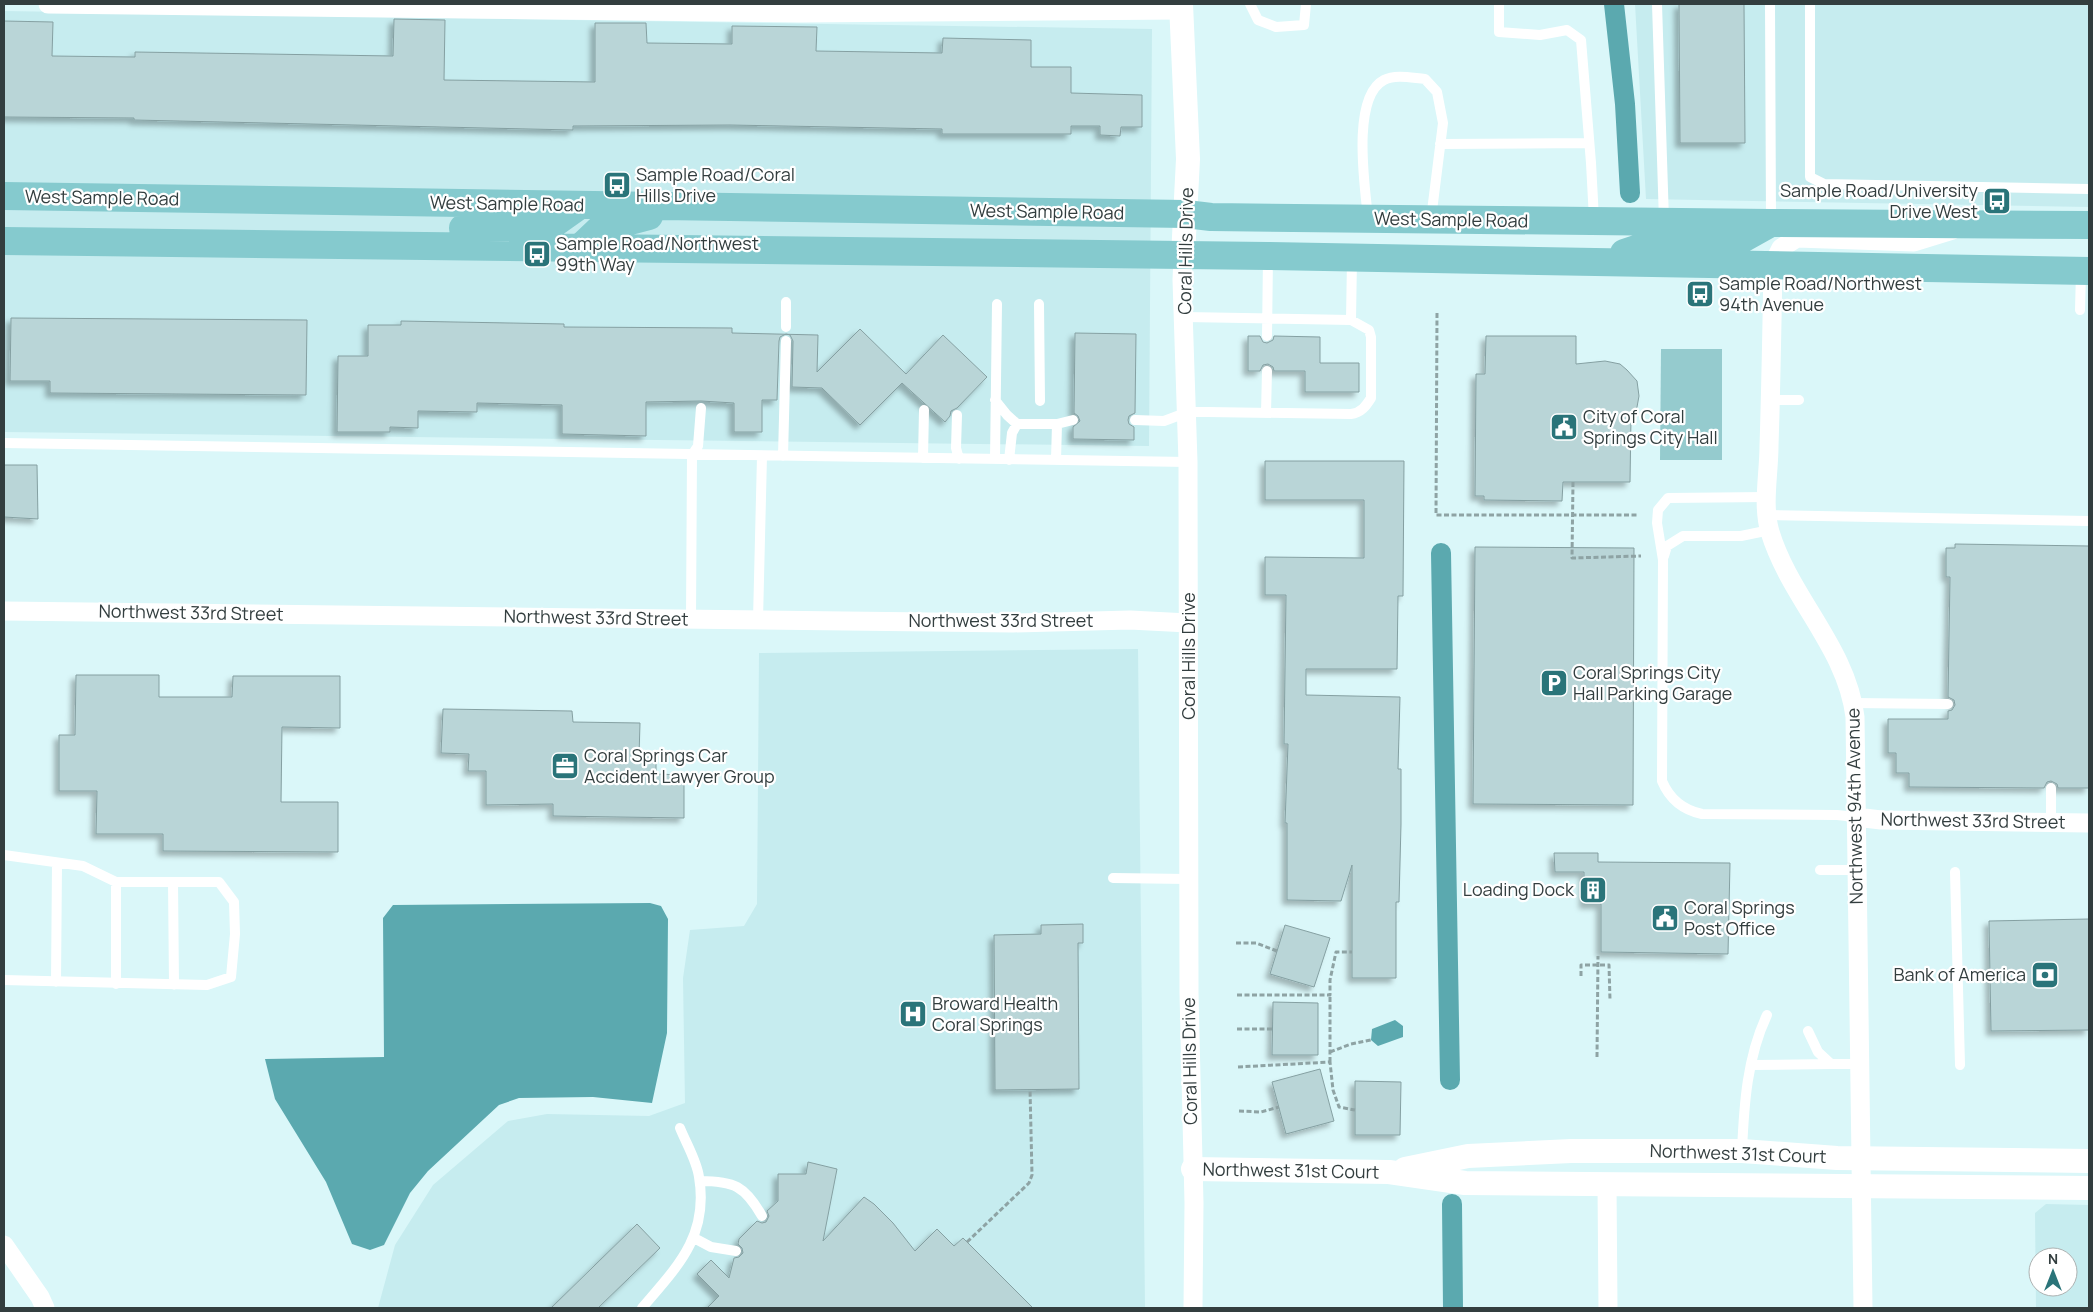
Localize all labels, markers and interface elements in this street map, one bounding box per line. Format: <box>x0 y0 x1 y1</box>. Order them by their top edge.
place label: Sample Road/Coral Hills Drive <box>636 162 795 207</box>
bus stop icon: Sample Road/Coral Hills Drive <box>602 170 632 200</box>
place label: Sample Road/University Drive West <box>1780 178 1979 223</box>
street label: West Sample Road <box>25 184 179 210</box>
bus stop icon: Sample Road/University Drive West <box>1982 186 2012 216</box>
street label: Coral Hills Drive <box>1172 187 1198 315</box>
street label: West Sample Road <box>430 190 584 216</box>
street label: West Sample Road <box>970 198 1124 224</box>
street label: West Sample Road <box>1374 206 1528 232</box>
place label: Sample Road/Northwest 99th Way <box>556 231 759 276</box>
bus stop icon: Sample Road/Northwest 99th Way <box>522 239 552 269</box>
place label: Sample Road/Northwest 94th Avenue <box>1719 271 1922 316</box>
bus stop icon: Sample Road/Northwest 94th Avenue <box>1685 279 1715 309</box>
place label: City of Coral Springs City Hall <box>1583 404 1718 449</box>
public building icon: City of Coral Springs City Hall <box>1549 412 1579 442</box>
street label: Coral Hills Drive <box>1176 592 1200 720</box>
street label: Northwest 33rd Street <box>98 598 284 626</box>
street label: Northwest 33rd Street <box>503 603 689 631</box>
street label: Northwest 33rd Street <box>909 608 1093 632</box>
place label: Coral Springs City Hall Parking Garage <box>1573 660 1732 705</box>
parking icon: Coral Springs City Hall Parking Garage <box>1539 668 1569 698</box>
street label: Northwest 94th Avenue <box>1840 708 1868 904</box>
place label: Coral Springs Car Accident Lawyer Group <box>584 743 775 788</box>
office icon: Coral Springs Car Accident Lawyer Group <box>550 751 580 781</box>
street label: Northwest 33rd Street <box>1880 806 2066 834</box>
building icon: Loading Dock <box>1578 875 1608 905</box>
place label: Loading Dock <box>1463 877 1575 901</box>
place label: Coral Springs Post Office <box>1684 895 1795 940</box>
public building icon: Coral Springs Post Office <box>1650 903 1680 933</box>
bank icon: Bank of America <box>2030 960 2060 990</box>
place label: Bank of America <box>1893 962 2026 986</box>
place label: Broward Health Coral Springs <box>932 991 1058 1036</box>
street label: Coral Hills Drive <box>1176 997 1202 1125</box>
hospital icon: Broward Health Coral Springs <box>898 999 928 1029</box>
street label: Northwest 31st Court <box>1649 1138 1827 1168</box>
street label: Northwest 31st Court <box>1202 1156 1380 1184</box>
north arrow <box>2028 1247 2078 1297</box>
text: N <box>2048 1249 2058 1268</box>

